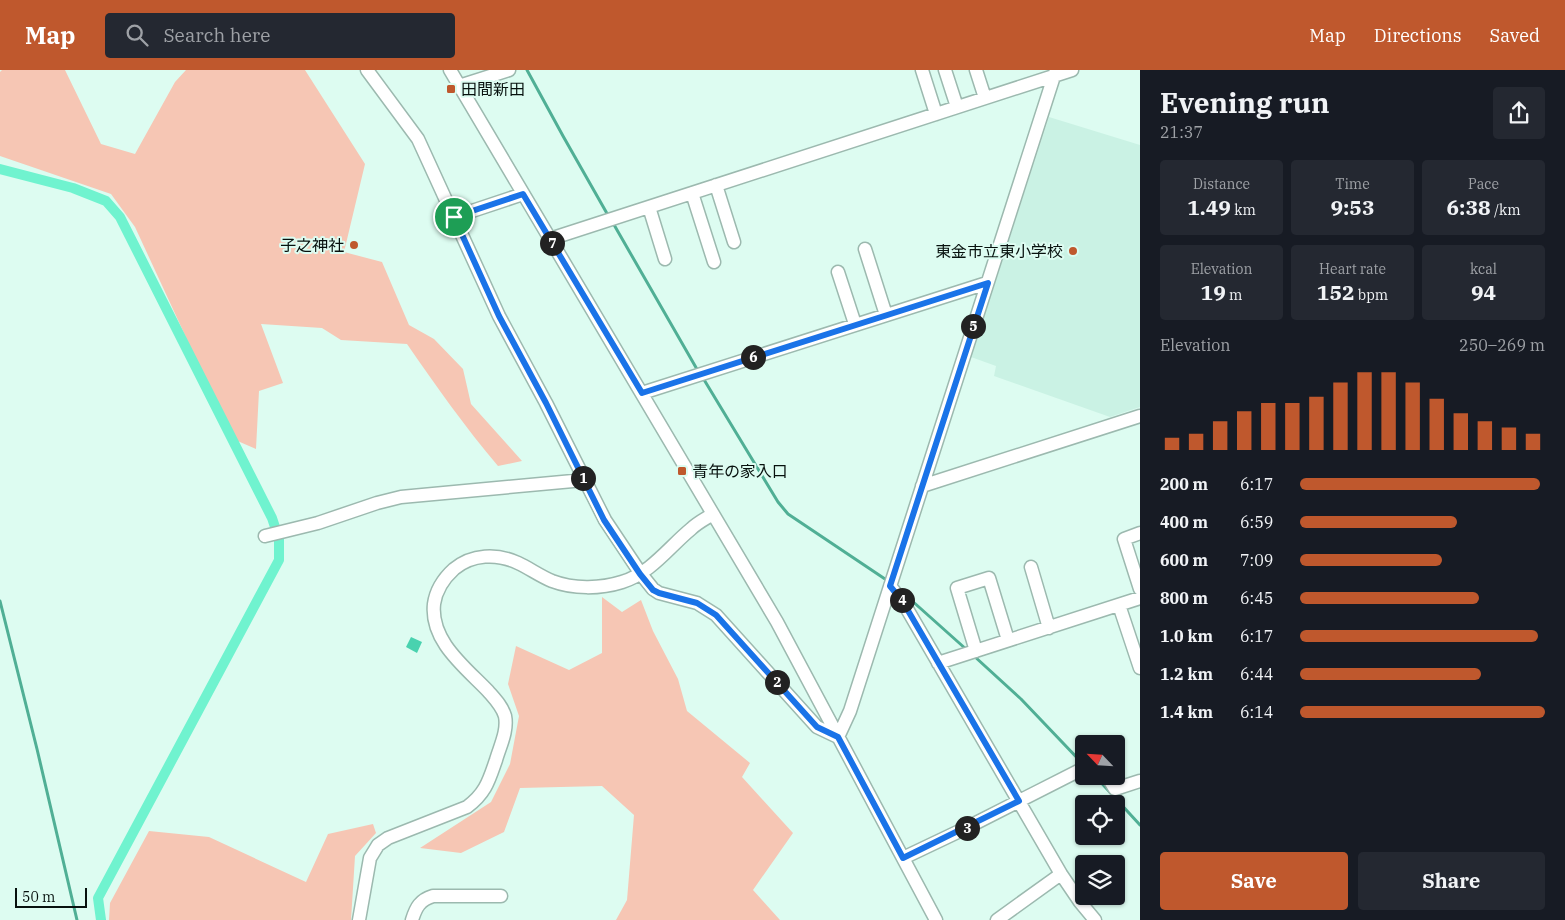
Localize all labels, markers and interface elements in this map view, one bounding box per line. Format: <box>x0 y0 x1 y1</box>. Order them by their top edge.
search box <box>105 13 455 58</box>
text: Map <box>25 19 75 51</box>
icon: search <box>123 21 151 49</box>
text: Search here <box>163 23 270 47</box>
text: Map <box>1309 24 1346 47</box>
text: Directions <box>1374 24 1462 47</box>
text: Saved <box>1490 24 1540 47</box>
place label: 田間新田 <box>461 79 525 99</box>
marker: 田間新田 <box>445 83 457 95</box>
text: Evening run <box>1160 84 1329 121</box>
button: share <box>1493 87 1545 139</box>
text: 21:37 <box>1160 122 1203 142</box>
text: Distance <box>1193 175 1250 193</box>
text: Time <box>1335 175 1370 193</box>
text: Pace <box>1468 175 1499 193</box>
text: 1.49 <box>1187 193 1231 221</box>
text: 9:53 <box>1330 193 1375 221</box>
text: 6:38 <box>1446 193 1491 221</box>
pin <box>433 196 475 238</box>
text: km <box>1231 201 1256 219</box>
text: /km <box>1491 201 1521 219</box>
icon: arrive <box>440 203 468 231</box>
pin: 7 <box>540 230 564 256</box>
text: 7 <box>548 234 557 252</box>
place label: 子之神社 <box>280 235 344 255</box>
marker: 子之神社 <box>348 239 360 251</box>
place label: 東金市立東小学校 <box>935 241 1063 261</box>
marker: 東金市立東小学校 <box>1067 245 1079 257</box>
text: Elevation <box>1191 260 1252 278</box>
text: Heart rate <box>1319 260 1386 278</box>
text: kcal <box>1470 260 1497 278</box>
text: 19 <box>1201 278 1226 306</box>
text: 152 <box>1317 278 1355 306</box>
text: 94 <box>1471 278 1496 306</box>
text: m <box>1226 286 1242 304</box>
text: bpm <box>1355 286 1388 304</box>
pin: 5 <box>960 314 986 338</box>
text: 5 <box>969 317 978 335</box>
text: Elevation <box>1160 335 1230 355</box>
text: 250–269 m <box>1459 335 1545 355</box>
pin: 6 <box>740 344 766 370</box>
text: 6 <box>749 348 758 366</box>
place label: 青年の家入口 <box>692 461 788 481</box>
marker: 青年の家入口 <box>676 465 688 477</box>
pin: 1 <box>570 466 596 490</box>
text: 1 <box>579 469 588 487</box>
text: 200 m <box>1160 474 1208 494</box>
text: 6:17 <box>1240 474 1273 494</box>
text: 400 m <box>1160 512 1208 532</box>
text: 6:59 <box>1240 512 1273 532</box>
text: 600 m <box>1160 550 1208 570</box>
text: 7:09 <box>1240 550 1273 570</box>
pin: 4 <box>890 588 914 612</box>
text: 800 m <box>1160 588 1208 608</box>
text: 6:45 <box>1240 588 1273 608</box>
text: 4 <box>898 591 907 609</box>
text: 1.0 km <box>1160 626 1213 646</box>
text: 6:17 <box>1240 626 1273 646</box>
text: 1.2 km <box>1160 664 1213 684</box>
text: 6:44 <box>1240 664 1273 684</box>
pin: 2 <box>764 670 790 694</box>
text: 2 <box>773 673 782 691</box>
text: 1.4 km <box>1160 702 1213 722</box>
text: 6:14 <box>1240 702 1273 722</box>
north arrow <box>1075 735 1125 785</box>
map controls <box>1075 735 1125 905</box>
button: locate <box>1075 795 1125 845</box>
pin: 3 <box>954 816 980 840</box>
text: 3 <box>963 819 972 837</box>
button: Save <box>1160 852 1348 910</box>
button: Share <box>1358 852 1545 910</box>
button: layers <box>1075 855 1125 905</box>
scale bar <box>15 885 88 908</box>
text: 50 m <box>22 888 55 906</box>

